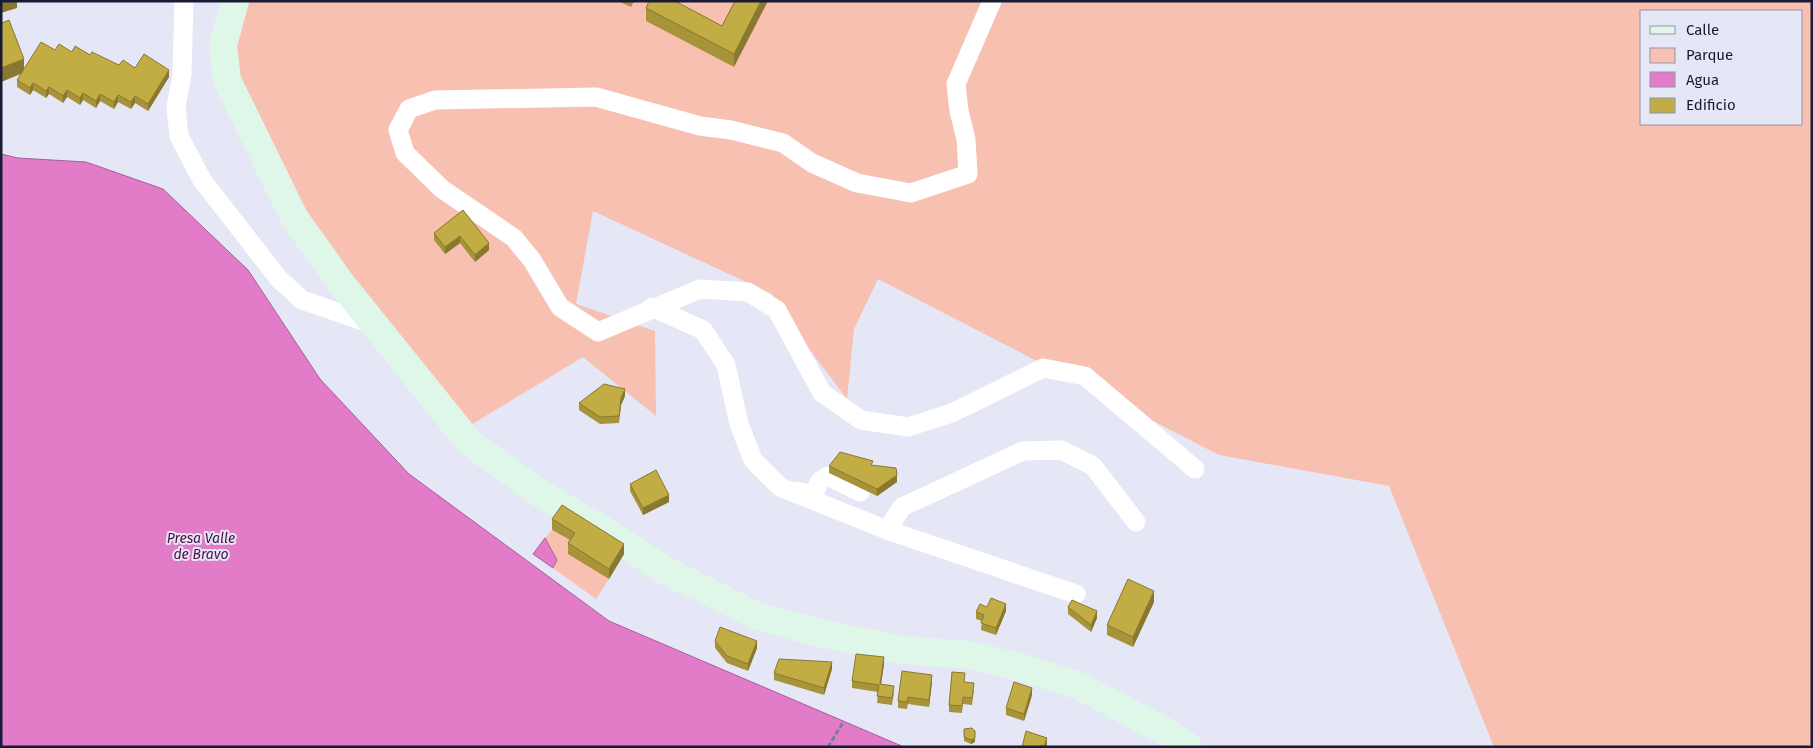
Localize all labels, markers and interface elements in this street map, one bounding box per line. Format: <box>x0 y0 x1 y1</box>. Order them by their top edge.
legend <box>1640 10 1803 125</box>
text: Calle <box>1686 21 1719 39</box>
text: Parque <box>1686 46 1733 64</box>
text: Agua <box>1686 71 1719 89</box>
text: Edificio <box>1686 96 1736 114</box>
water label: Presa Valle de Bravo <box>167 530 235 563</box>

